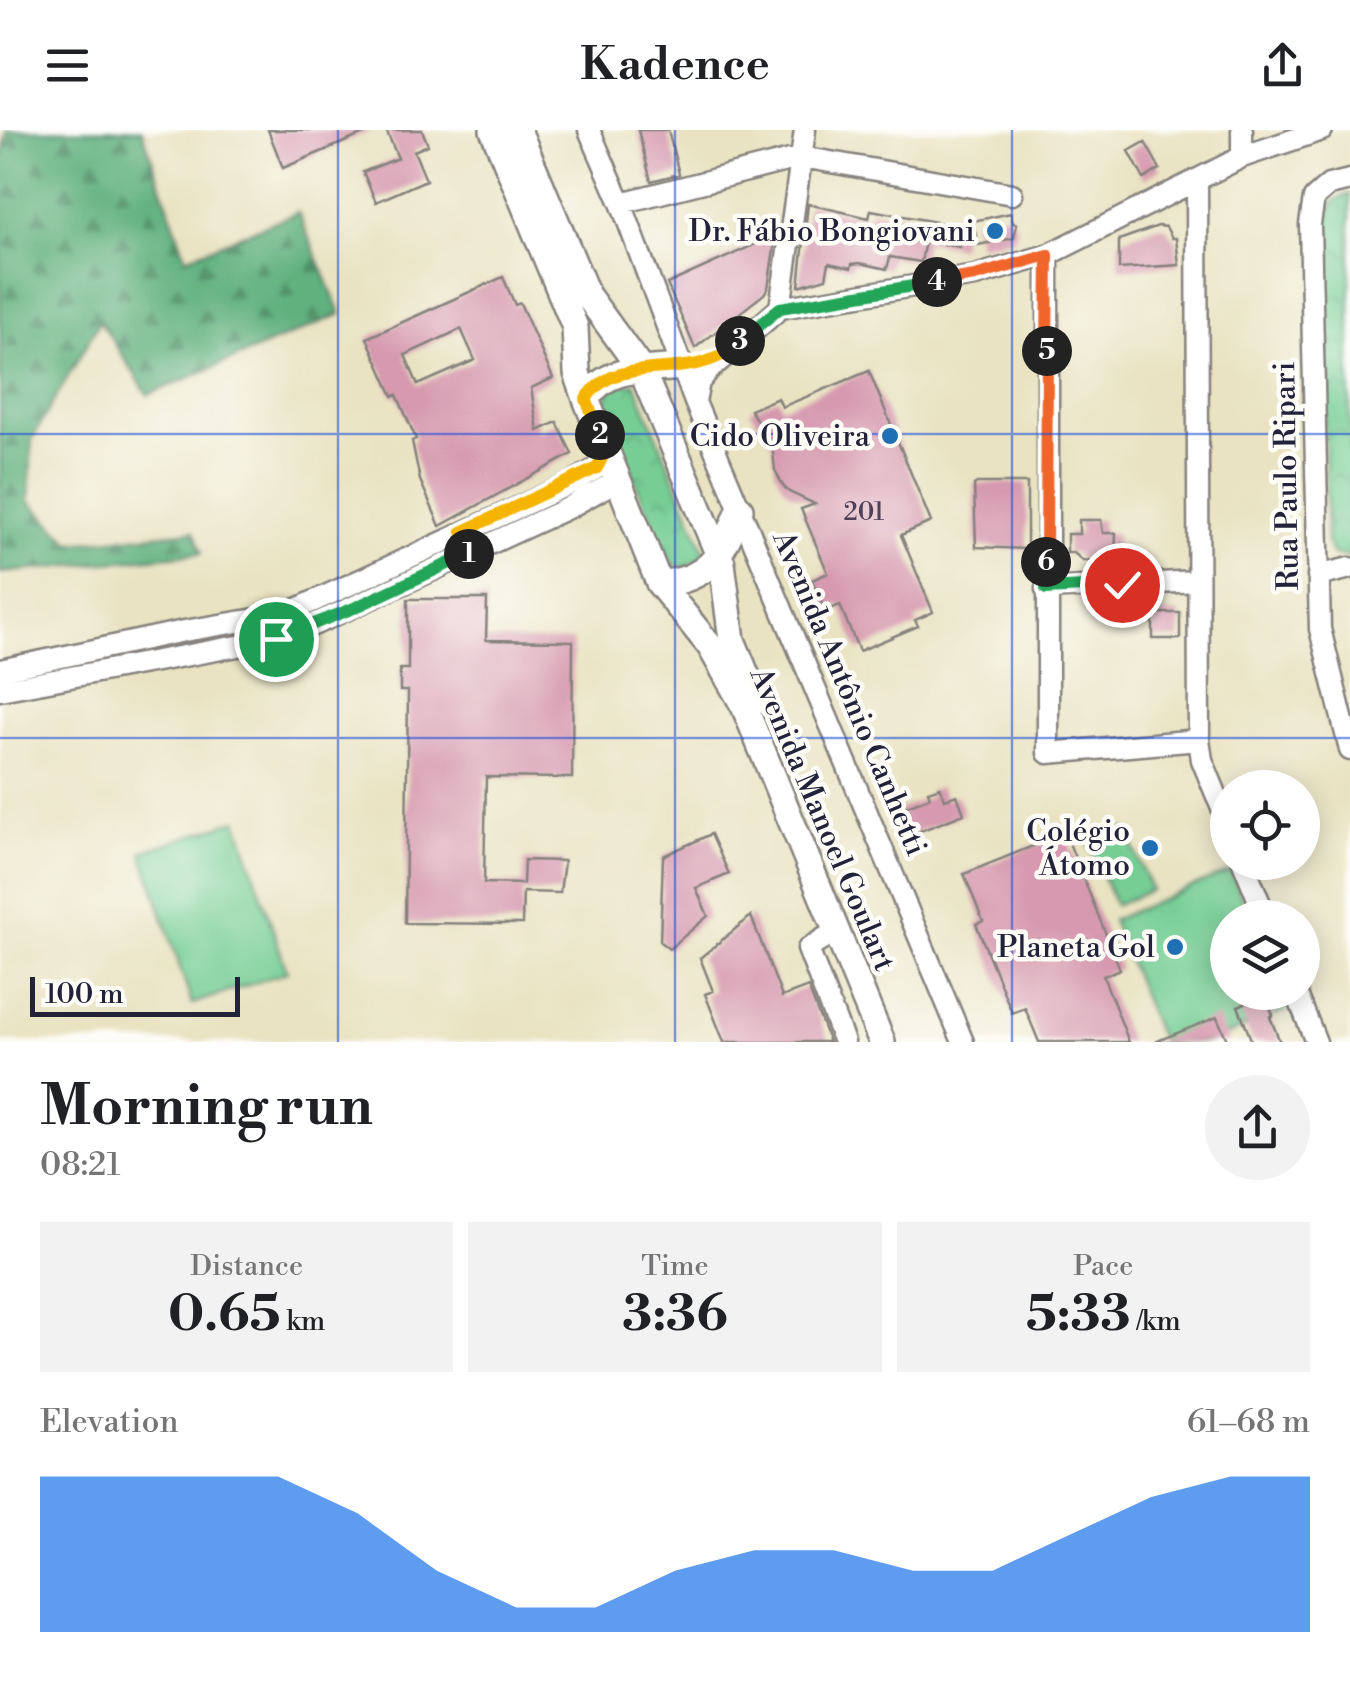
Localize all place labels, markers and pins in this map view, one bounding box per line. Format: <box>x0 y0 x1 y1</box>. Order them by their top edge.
place label: Dr. Fábio Bongiovani <box>689 213 975 251</box>
marker: Dr. Fábio Bongiovani <box>984 220 1006 242</box>
pin: 4 <box>912 257 962 307</box>
pin: 3 <box>715 316 765 366</box>
pin: 5 <box>1022 326 1072 376</box>
pin: 2 <box>575 410 625 460</box>
place label: Cido Oliveira <box>690 418 871 456</box>
marker: Cido Oliveira <box>879 425 901 447</box>
pin: 1 <box>444 529 494 579</box>
pin: 6 <box>1021 537 1071 587</box>
pin <box>1080 543 1165 628</box>
pin <box>234 597 319 682</box>
place label: Colégio Átomo <box>1026 813 1130 885</box>
marker: Colégio Átomo <box>1139 837 1161 859</box>
place label: Planeta Gol <box>997 929 1155 967</box>
marker: Planeta Gol <box>1164 936 1186 958</box>

